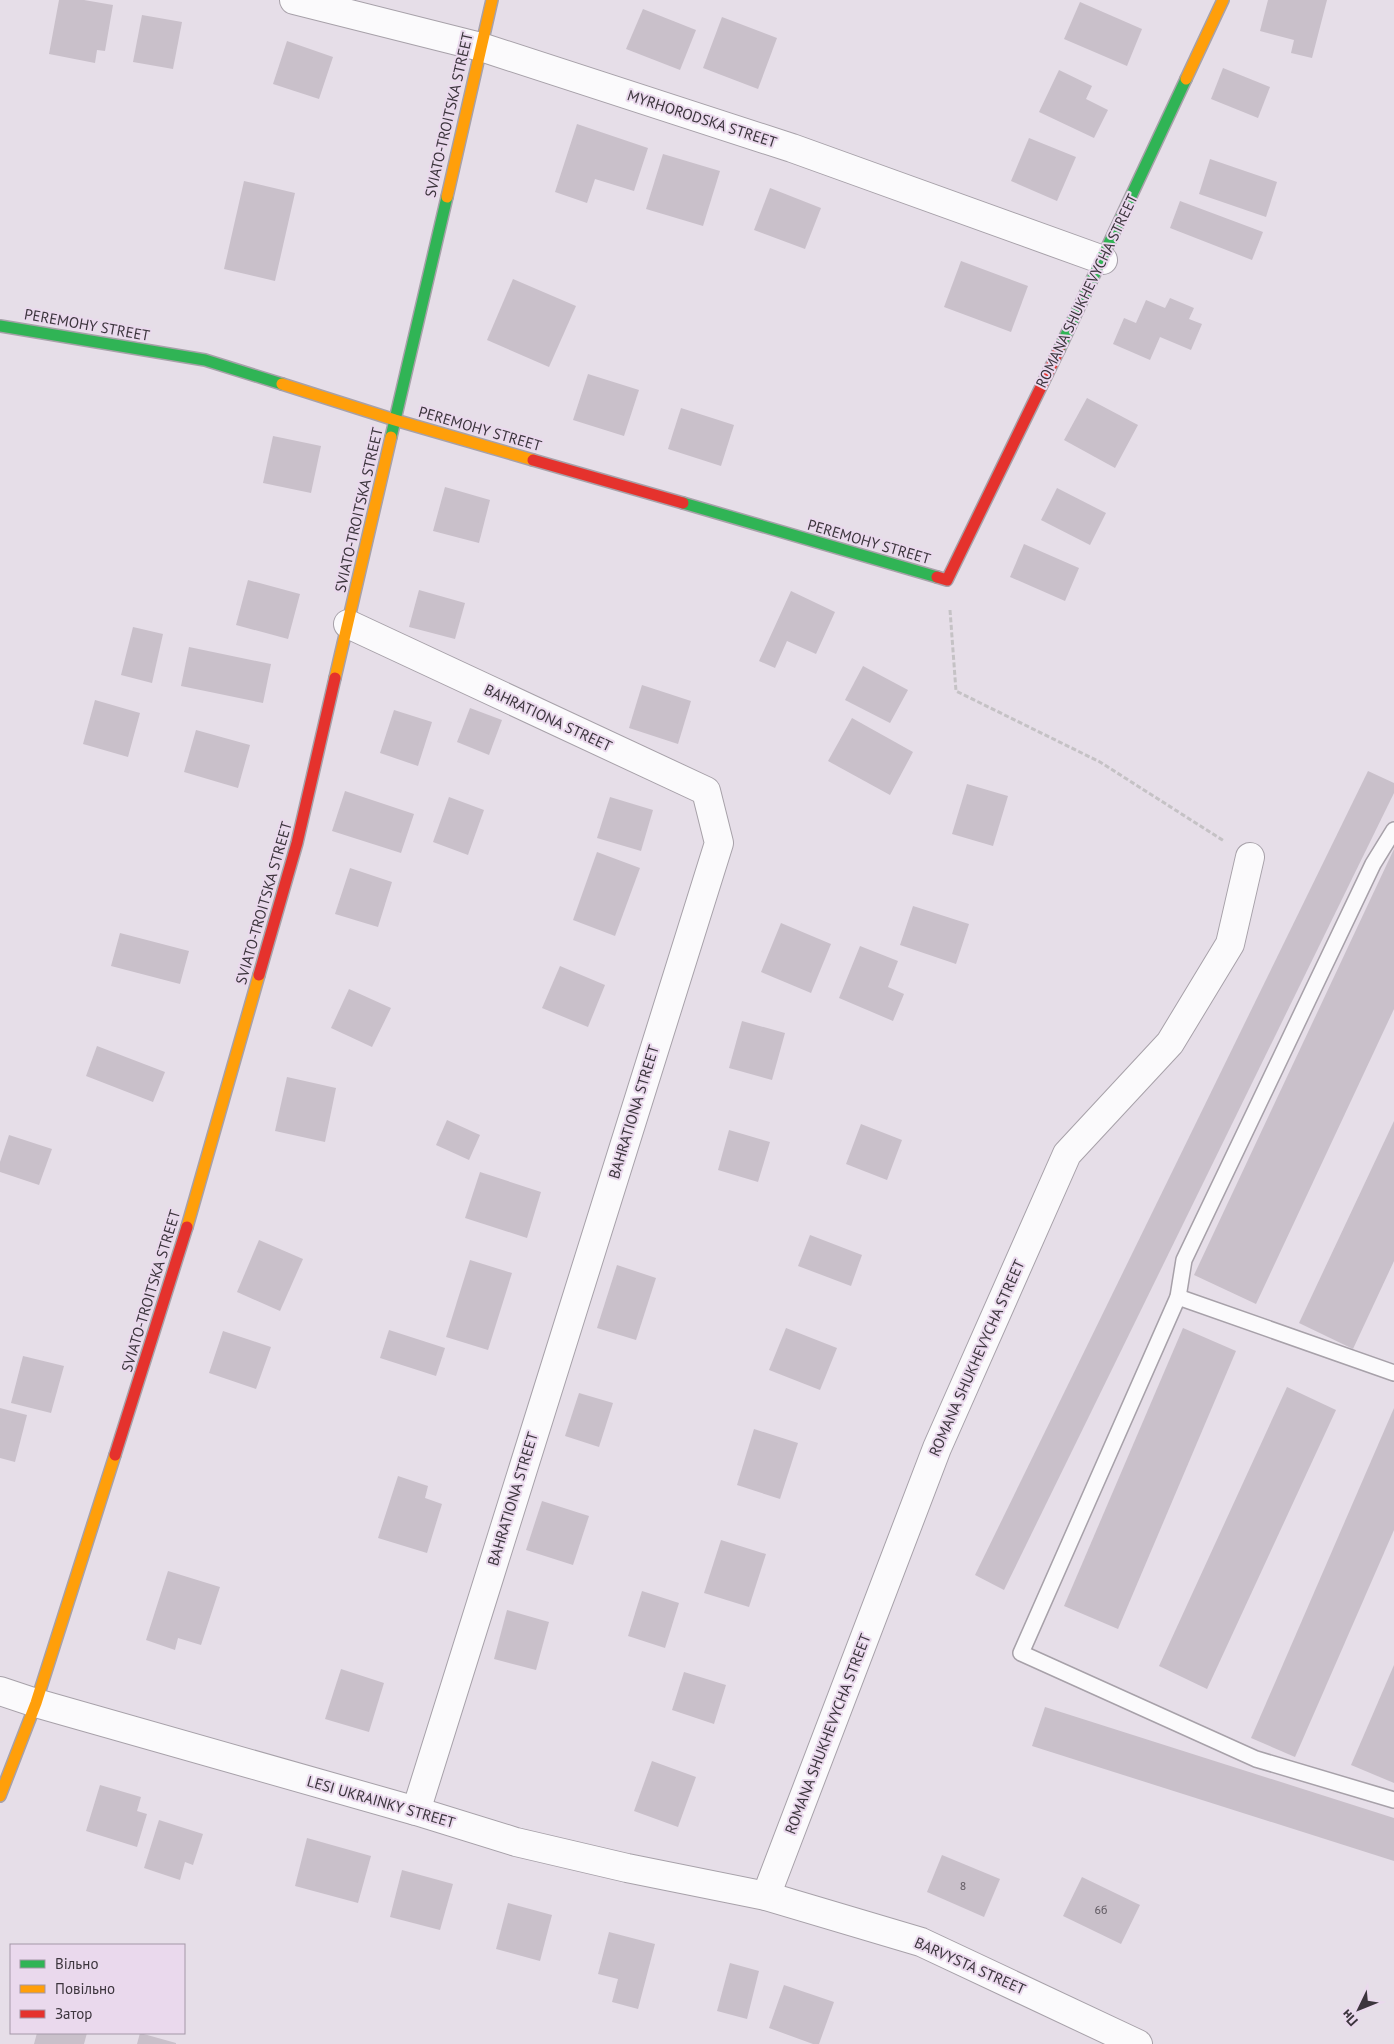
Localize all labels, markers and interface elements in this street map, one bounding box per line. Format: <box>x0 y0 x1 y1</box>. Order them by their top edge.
street label: SVIATO-TROITSKA STREET <box>420 30 477 199</box>
street label: MYRHORODSKA STREET <box>625 85 780 152</box>
street label: ROMANA SHUKHEVYCHA STREET <box>1031 190 1142 391</box>
street label: PEREMOHY STREET <box>23 304 152 345</box>
street label: PEREMOHY STREET <box>416 402 545 455</box>
street label: SVIATO-TROITSKA STREET <box>330 425 387 594</box>
street label: PEREMOHY STREET <box>805 515 934 568</box>
street label: BAHRATIONA STREET <box>481 680 616 756</box>
street label: SVIATO-TROITSKA STREET <box>231 819 296 987</box>
street label: BAHRATIONA STREET <box>604 1042 663 1181</box>
street label: SVIATO-TROITSKA STREET <box>117 1207 184 1374</box>
street label: ROMANA SHUKHEVYCHA STREET <box>924 1256 1029 1459</box>
street label: BAHRATIONA STREET <box>483 1429 542 1568</box>
street label: ROMANA SHUKHEVYCHA STREET <box>780 1630 875 1837</box>
street label: LESI UKRAINKY STREET <box>305 1771 458 1832</box>
house number: 8 <box>960 1878 966 1893</box>
house number: 6б <box>1095 1902 1107 1917</box>
street label: BARVYSTA STREET <box>912 1933 1029 1999</box>
legend <box>10 1944 185 2034</box>
text: Вільно <box>55 1954 98 1973</box>
text: Повільно <box>55 1979 115 1998</box>
north arrow <box>1334 1984 1384 2034</box>
text: Затор <box>55 2004 92 2023</box>
text: Пн <box>1337 2006 1362 2030</box>

